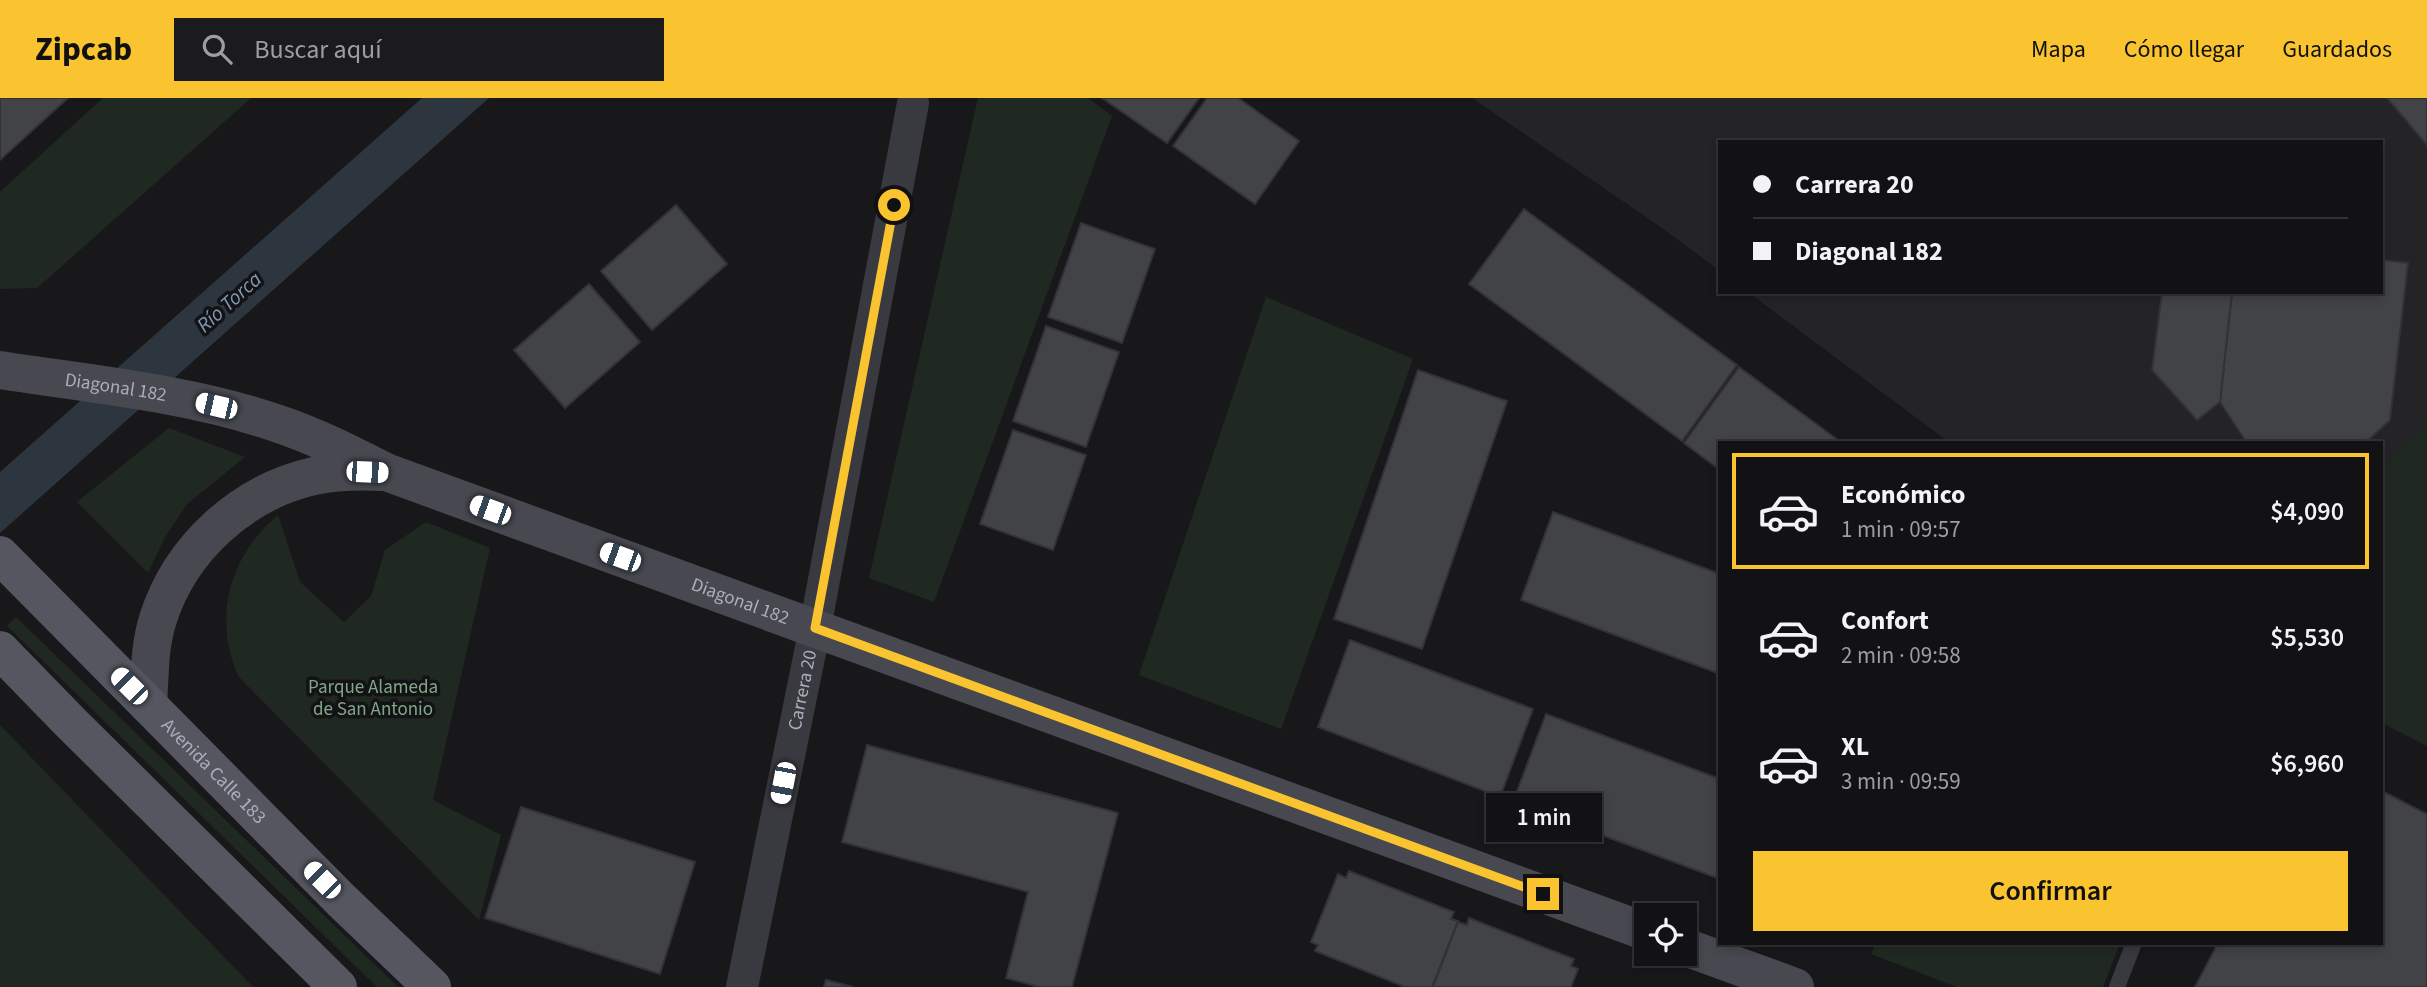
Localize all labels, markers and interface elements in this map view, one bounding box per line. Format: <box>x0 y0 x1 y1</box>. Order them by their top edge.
search box <box>174 18 664 81</box>
text: Zipcab <box>35 26 132 73</box>
icon: search <box>198 30 236 68</box>
text: Buscar aquí <box>254 31 382 68</box>
text: Mapa <box>2031 32 2086 67</box>
text: Cómo llegar <box>2124 32 2244 67</box>
text: Guardados <box>2282 32 2392 67</box>
text: Carrera 20 <box>1795 166 1914 203</box>
route start <box>878 189 910 221</box>
text: Diagonal 182 <box>1795 233 1943 270</box>
water label: Río Torca <box>190 265 268 339</box>
street label: Diagonal 182 <box>63 366 169 409</box>
car <box>194 391 239 421</box>
car <box>346 461 389 483</box>
text: Económico <box>1841 476 1966 513</box>
icon: car <box>1757 480 1820 543</box>
car <box>467 493 514 527</box>
text: $4,090 <box>2270 493 2344 530</box>
text: 1 min · 09:57 <box>1841 513 1961 546</box>
car <box>597 540 644 574</box>
street label: Diagonal 182 <box>687 571 793 631</box>
text: Confort <box>1841 602 1929 639</box>
icon: car <box>1757 606 1820 669</box>
text: $5,530 <box>2270 619 2344 656</box>
text: 2 min · 09:58 <box>1841 639 1961 672</box>
street label: Carrera 20 <box>781 648 824 733</box>
car <box>107 664 152 708</box>
park label: Parque Alameda de San Antonio <box>308 674 438 723</box>
street label: Avenida Calle 183 <box>155 712 272 830</box>
text: XL <box>1841 728 1869 765</box>
icon: car <box>1757 732 1820 795</box>
text: $6,960 <box>2270 745 2344 782</box>
car <box>769 760 798 806</box>
text: 3 min · 09:59 <box>1841 765 1961 798</box>
callout: 1 min <box>1485 792 1601 842</box>
text: 1 min <box>1517 801 1571 834</box>
button: Confirmar <box>1753 851 2348 931</box>
car <box>300 858 345 902</box>
route end <box>1527 878 1559 910</box>
map controls <box>1634 903 1697 966</box>
button: locate <box>1634 903 1697 966</box>

